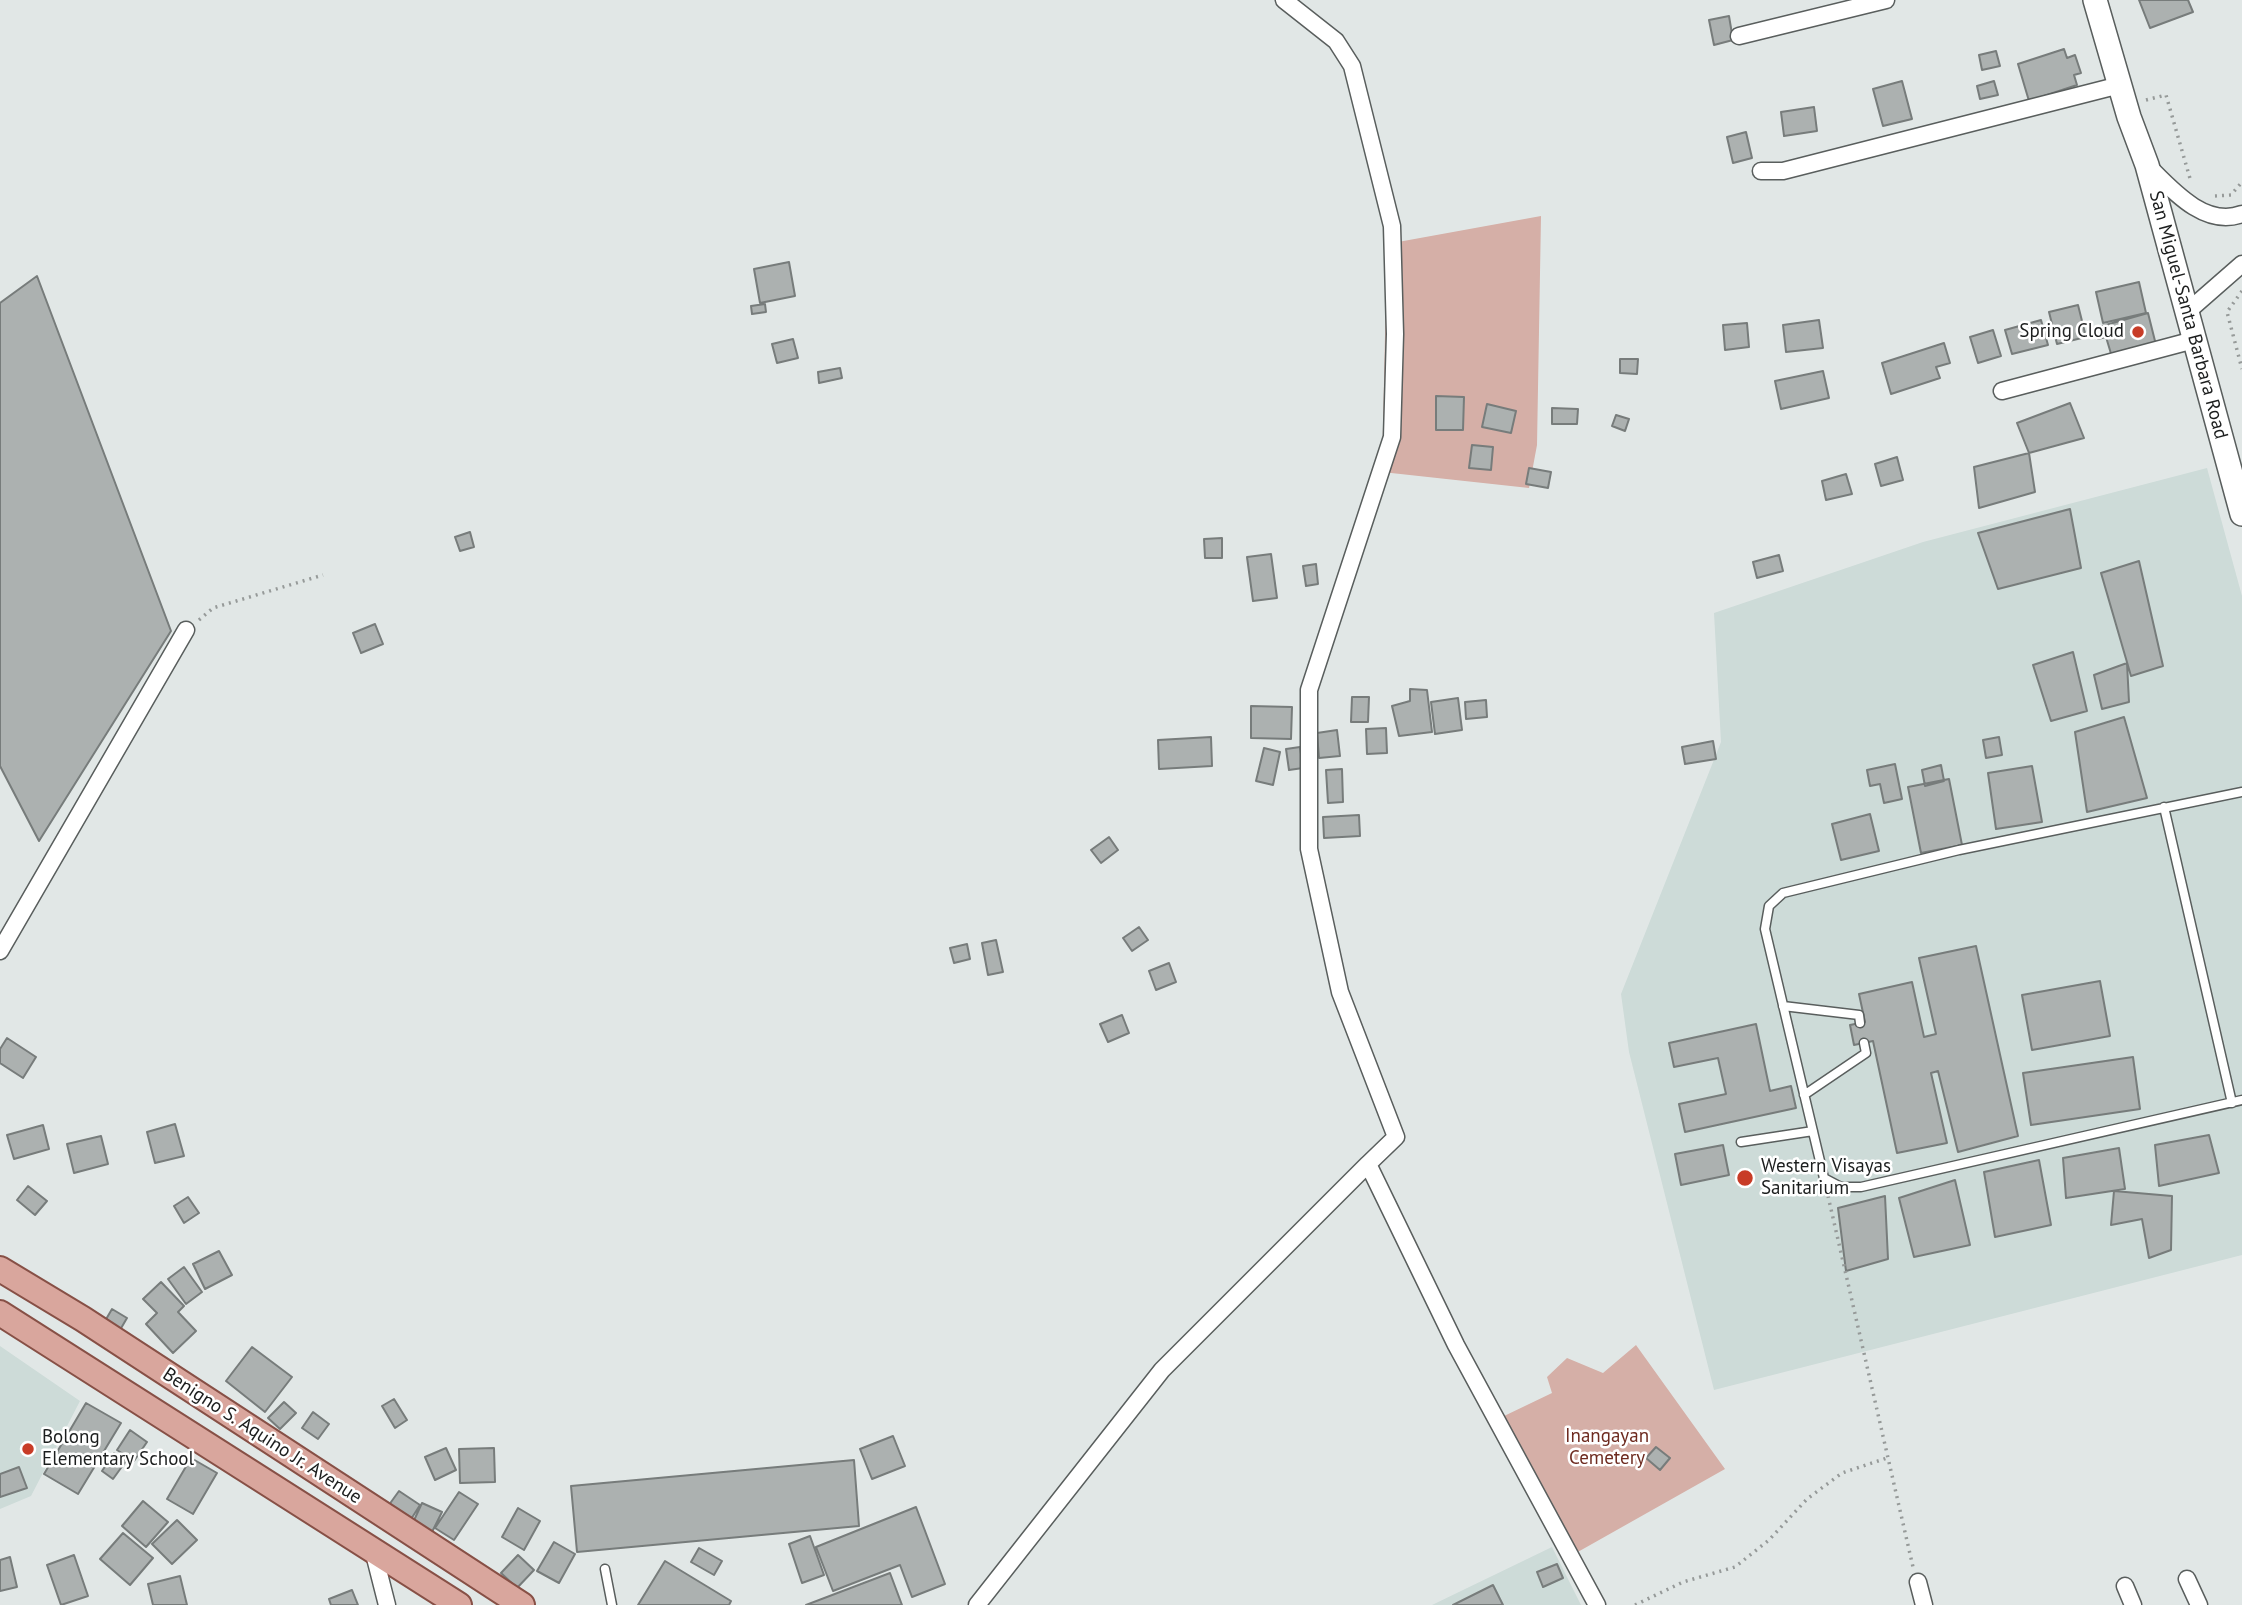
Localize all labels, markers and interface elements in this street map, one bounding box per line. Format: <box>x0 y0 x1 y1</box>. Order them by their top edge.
street label: San Miguel-Santa Barbara Road <box>2144 188 2232 442</box>
place label: Spring Cloud <box>2019 321 2124 343</box>
marker: Spring Cloud <box>2130 324 2146 340</box>
place label: Western Visayas Sanitarium <box>1761 1156 1891 1200</box>
marker: Western Visayas Sanitarium <box>1735 1168 1755 1188</box>
street label: Benigno S. Aquino Jr. Avenue <box>158 1363 366 1509</box>
park label: Inangayan Cemetery <box>1565 1426 1649 1470</box>
place label: Bolong Elementary School <box>42 1427 194 1471</box>
marker: Bolong Elementary School <box>20 1441 36 1457</box>

